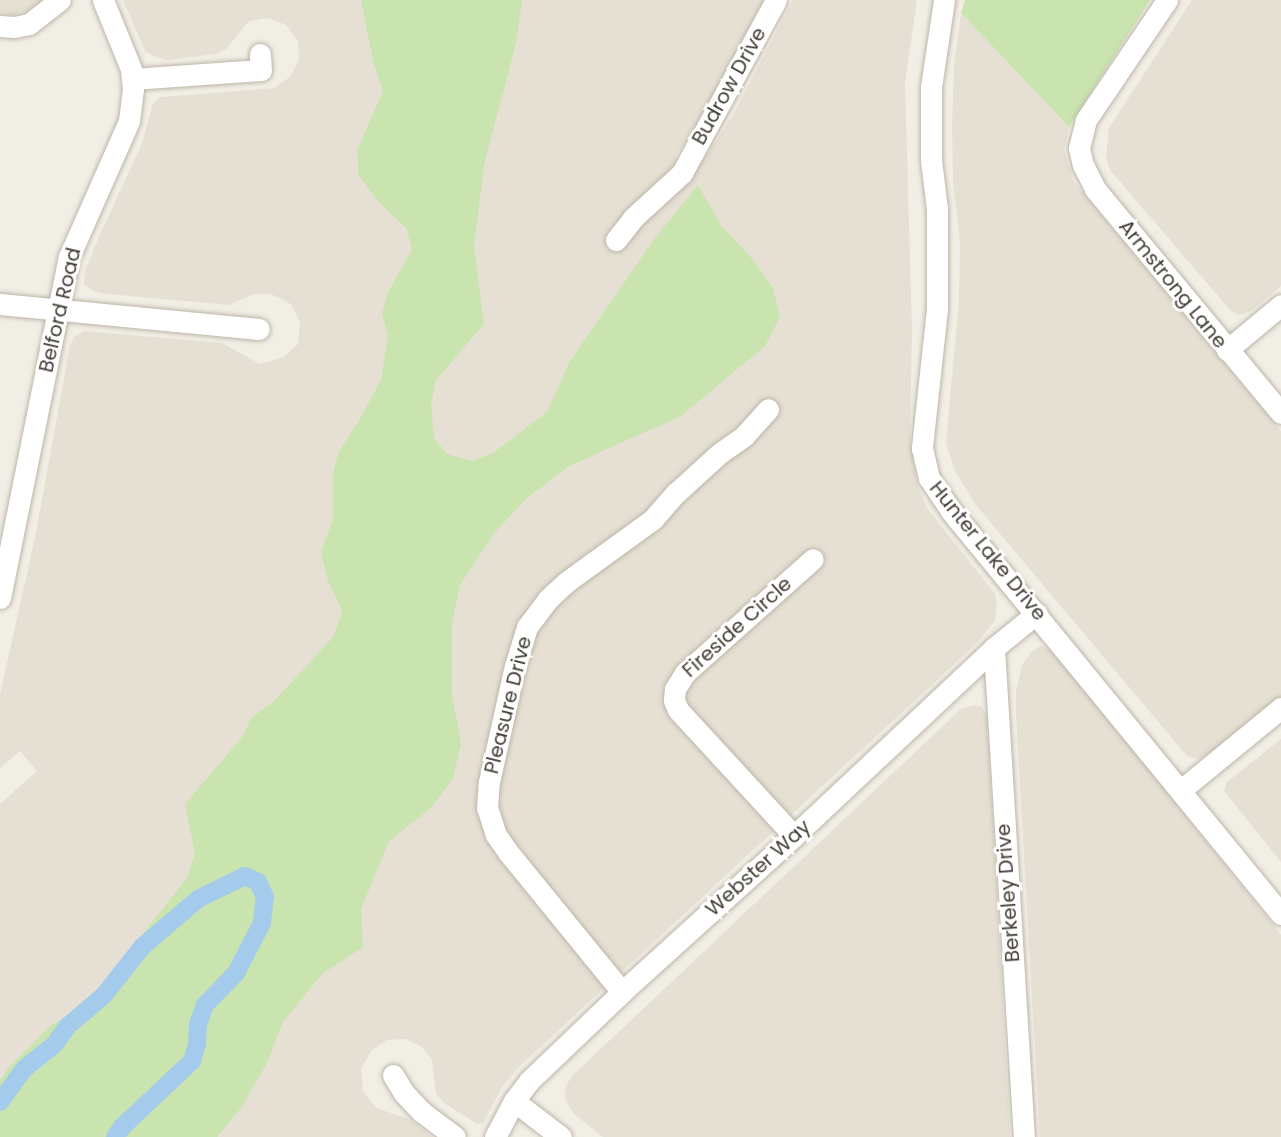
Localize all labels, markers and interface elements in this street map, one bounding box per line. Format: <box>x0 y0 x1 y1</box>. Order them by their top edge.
street label: Budrow Drive <box>687 23 771 149</box>
street label: Armstrong Lane <box>1114 215 1232 353</box>
street label: Belford Road <box>34 245 86 375</box>
street label: Hunter Lake Drive <box>924 477 1052 625</box>
street label: Fireside Circle <box>677 572 797 682</box>
street label: Pleasure Drive <box>479 634 537 776</box>
street label: Webster Way <box>701 815 815 921</box>
street label: Berkeley Drive <box>991 823 1025 963</box>

